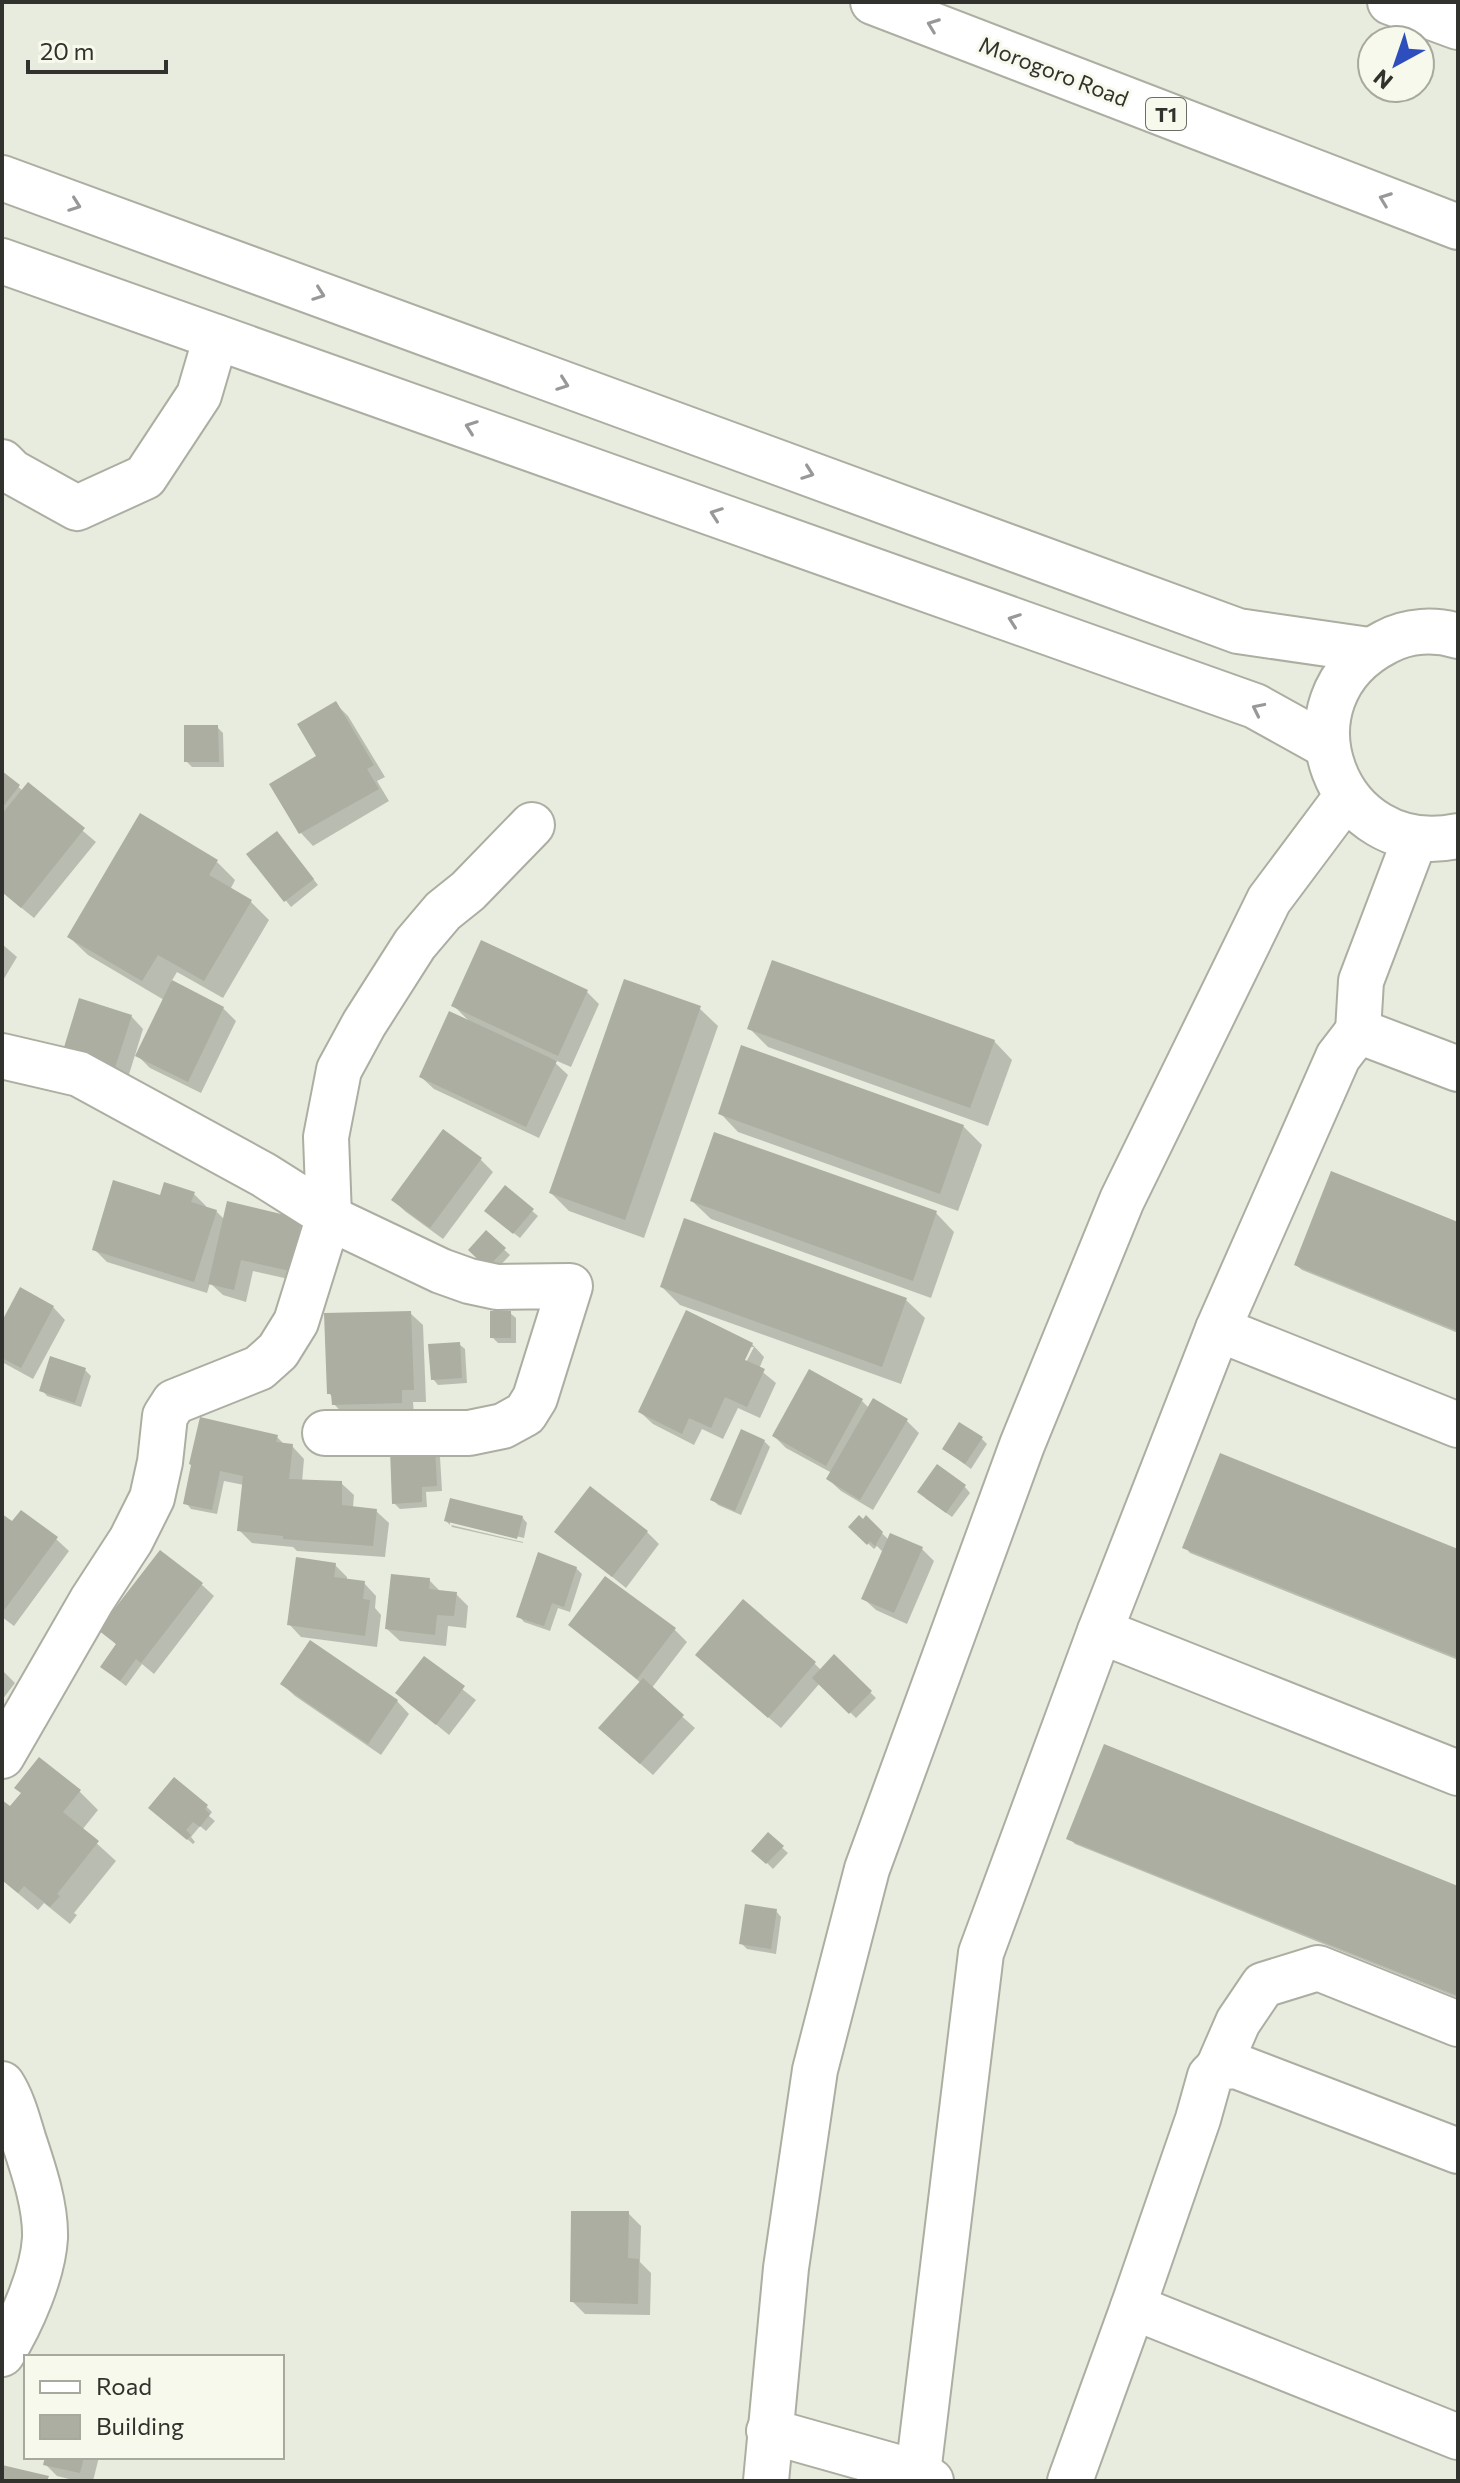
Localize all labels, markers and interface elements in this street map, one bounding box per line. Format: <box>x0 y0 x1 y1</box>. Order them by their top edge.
one-way arrow <box>927 18 941 35</box>
scale bar <box>28 24 166 74</box>
north arrow <box>1356 24 1436 104</box>
street label: Morogoro Road <box>976 30 1132 112</box>
text: 20 m <box>40 36 94 65</box>
text: N <box>1368 64 1398 95</box>
road number: T1 <box>1146 98 1186 130</box>
one-way arrow <box>1379 192 1393 209</box>
one-way arrow <box>67 195 81 212</box>
one-way arrow <box>312 284 326 301</box>
one-way arrow <box>556 374 570 390</box>
one-way arrow <box>465 421 479 437</box>
one-way arrow <box>800 463 814 480</box>
one-way arrow <box>710 508 724 524</box>
one-way arrow <box>1008 613 1022 630</box>
one-way arrow <box>1252 703 1267 718</box>
legend <box>24 2355 284 2459</box>
text: Road <box>96 2371 152 2400</box>
text: Building <box>96 2411 184 2440</box>

